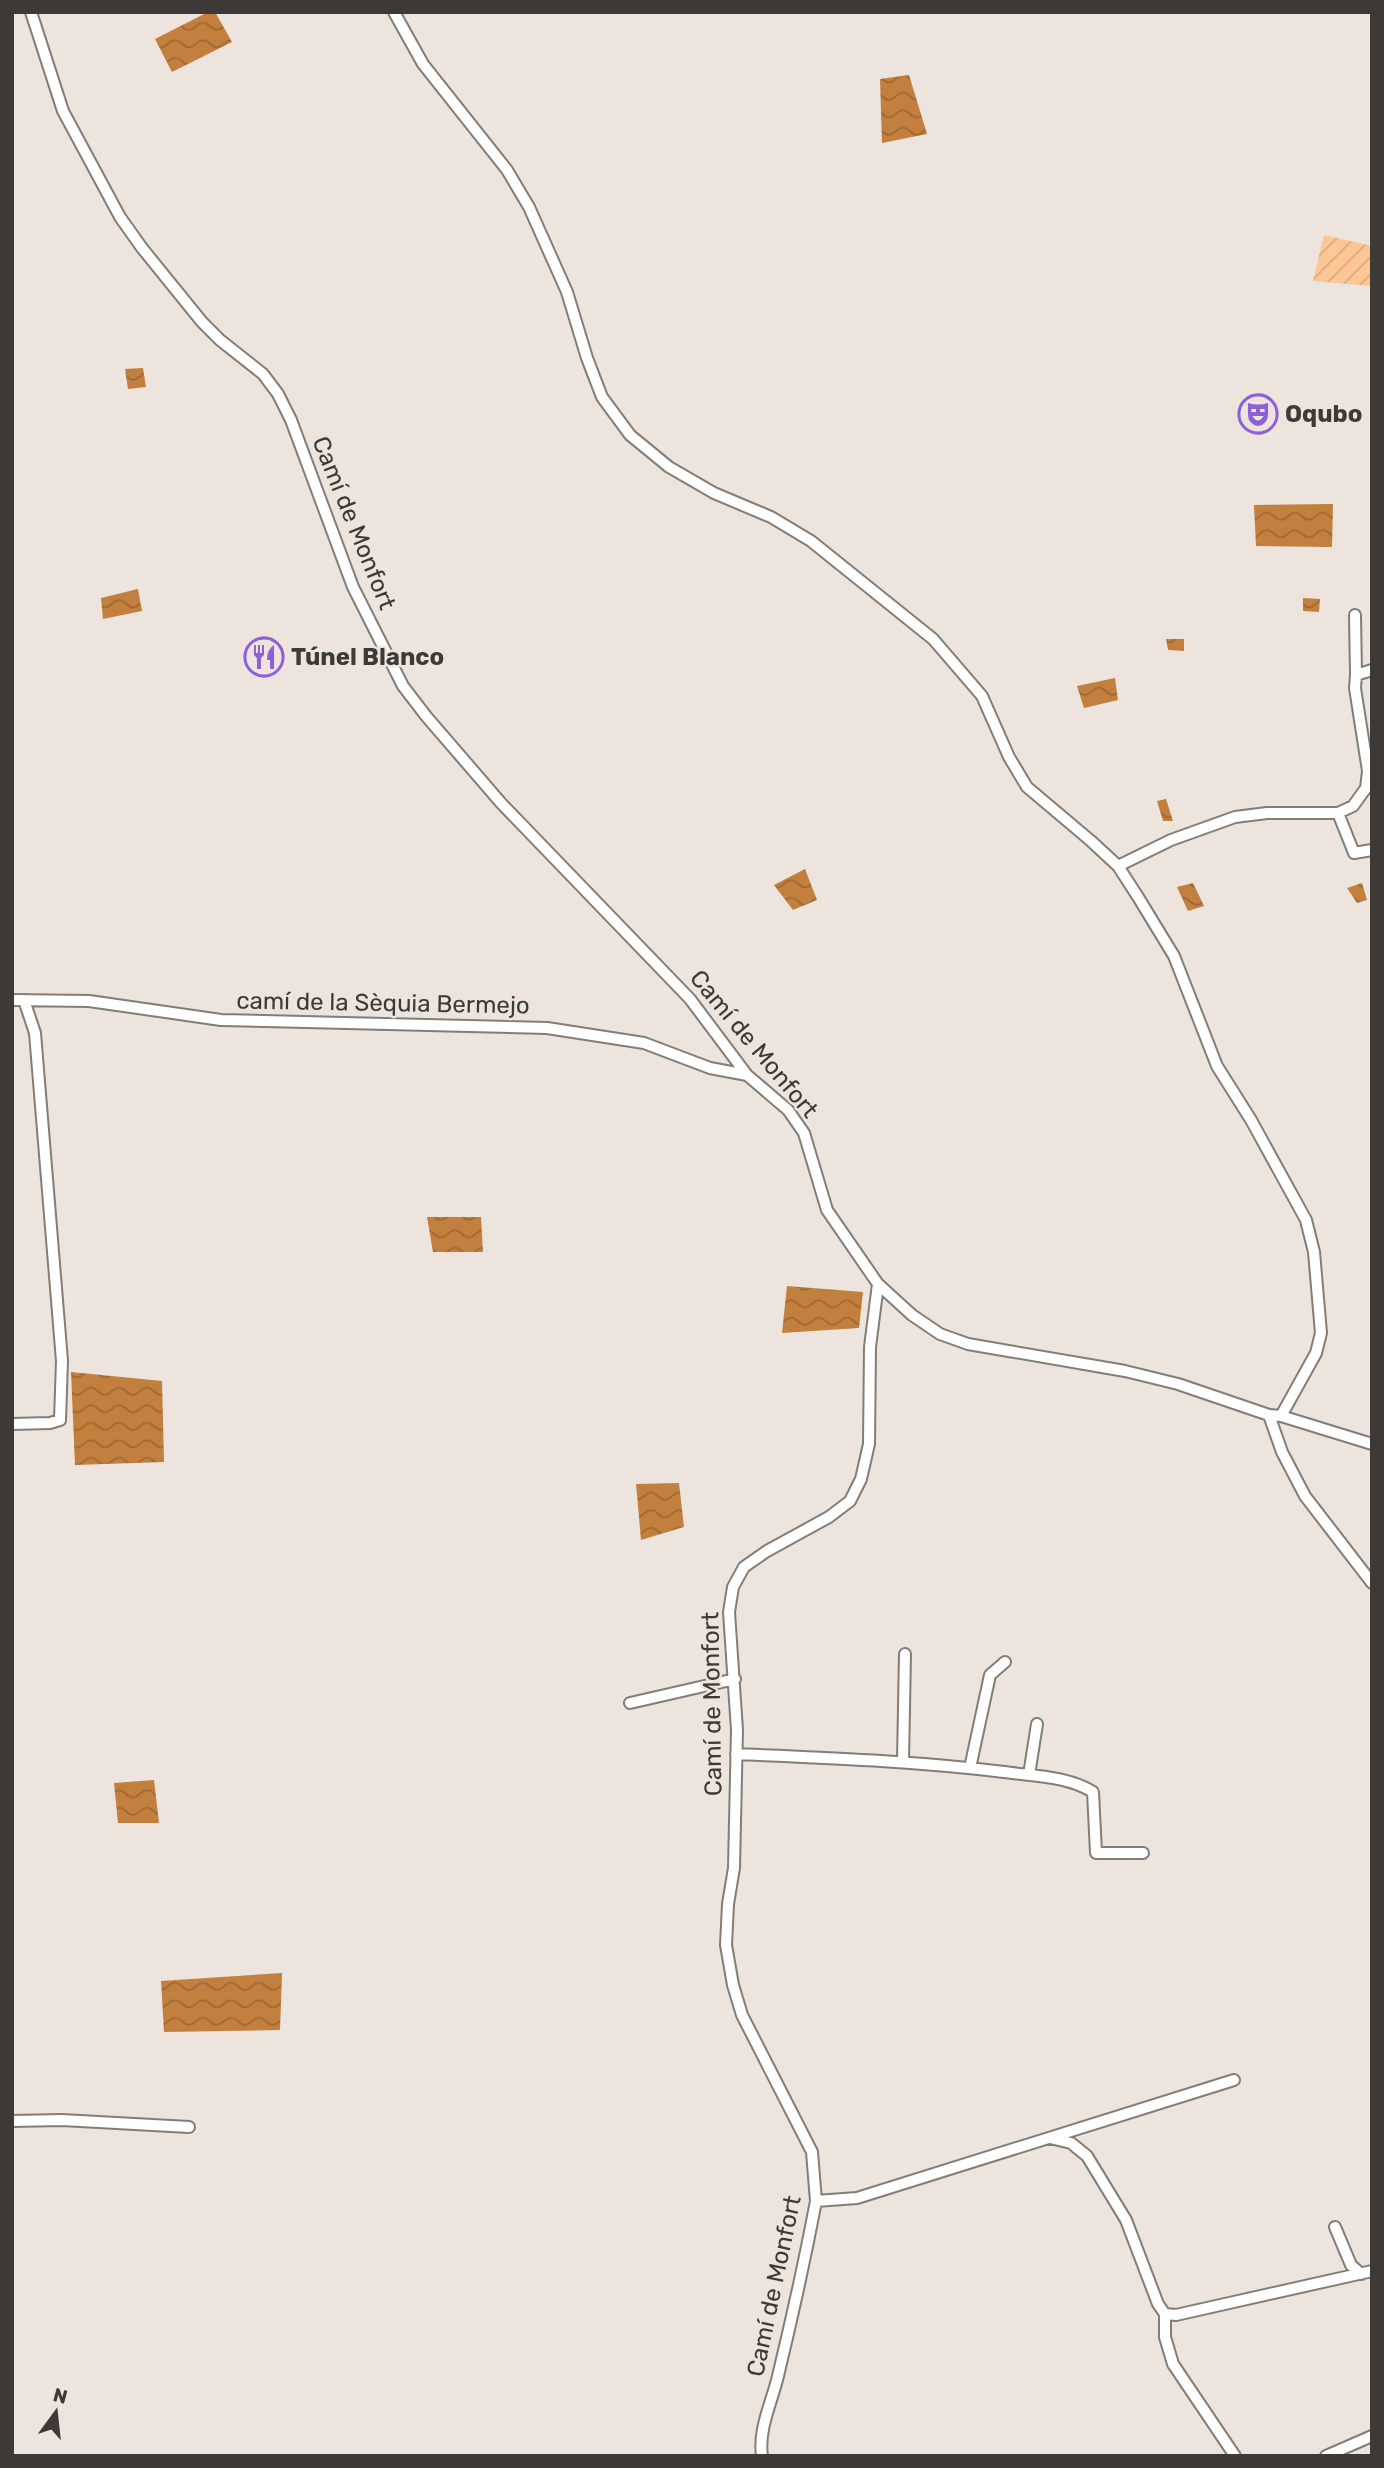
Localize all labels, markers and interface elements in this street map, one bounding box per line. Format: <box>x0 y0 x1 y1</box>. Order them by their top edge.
theatre icon: Oqubo <box>1237 393 1279 435</box>
place label: Oqubo <box>1285 400 1362 428</box>
street label: Camí de Monfort <box>306 432 402 614</box>
restaurant icon: Túnel Blanco <box>243 636 285 678</box>
place label: Túnel Blanco <box>291 643 444 671</box>
street label: Camí de Monfort <box>684 964 824 1124</box>
street label: camí de la Sèquia Bermejo <box>236 986 530 1020</box>
street label: Camí de Monfort <box>696 1612 728 1796</box>
street label: Camí de Monfort <box>741 2193 807 2379</box>
north arrow <box>21 2377 91 2447</box>
text: N <box>51 2383 70 2409</box>

